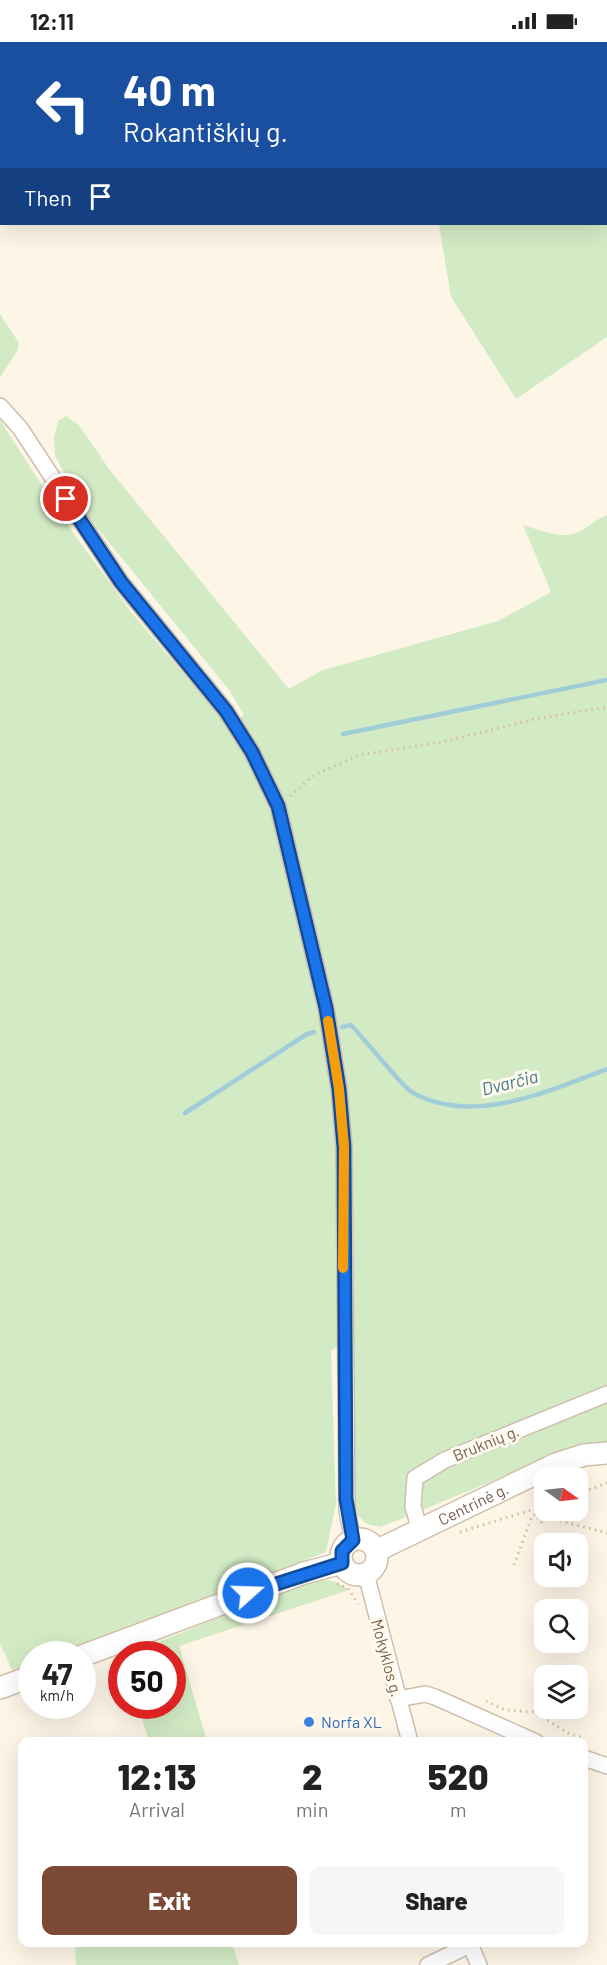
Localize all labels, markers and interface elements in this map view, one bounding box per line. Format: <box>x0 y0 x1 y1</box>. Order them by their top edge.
text: 12:11 <box>30 8 74 34</box>
text: 40 m <box>123 64 216 114</box>
icon: left <box>24 66 102 144</box>
text: Rokantiškių g. <box>123 115 288 147</box>
icon: arrive <box>84 180 117 213</box>
text: Then <box>24 184 72 210</box>
pin <box>40 473 91 524</box>
icon: arrive <box>49 482 82 515</box>
water label: Dvarčia <box>479 1064 540 1100</box>
street label: Bruknių g. <box>450 1421 522 1464</box>
north arrow <box>534 1467 588 1521</box>
map controls <box>534 1467 588 1719</box>
street label: Centrinė g. <box>435 1478 511 1529</box>
button: sound <box>534 1533 588 1587</box>
position arrow <box>216 1561 280 1625</box>
button: search <box>534 1599 588 1653</box>
street label: Mokyklos g. <box>368 1617 407 1699</box>
speed limit sign: 50 <box>108 1641 186 1719</box>
text: 47 <box>42 1655 72 1691</box>
button: layers <box>534 1665 588 1719</box>
text: km/h <box>40 1686 74 1704</box>
place label: Norfa XL <box>321 1712 382 1731</box>
marker: Norfa XL <box>302 1715 316 1729</box>
text: 12:13 <box>117 1754 197 1797</box>
text: 2 <box>302 1754 322 1797</box>
text: 520 <box>428 1754 489 1797</box>
text: Arrival <box>129 1797 185 1821</box>
text: min <box>296 1797 328 1821</box>
text: m <box>450 1797 466 1821</box>
button: Exit <box>42 1866 297 1935</box>
button: Share <box>309 1866 564 1935</box>

